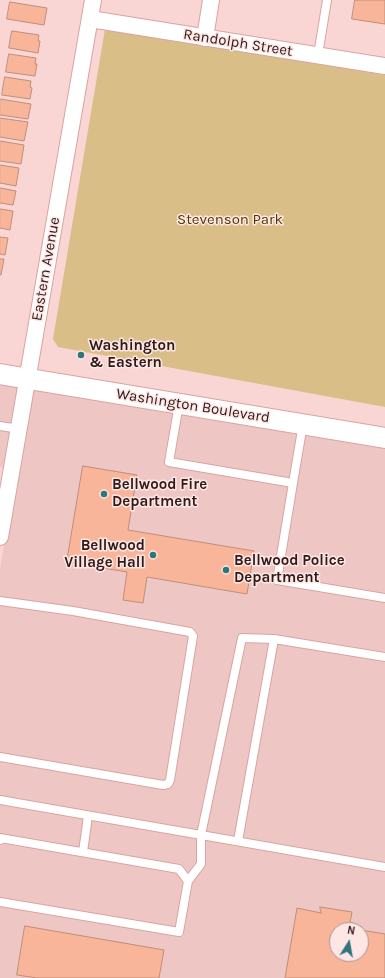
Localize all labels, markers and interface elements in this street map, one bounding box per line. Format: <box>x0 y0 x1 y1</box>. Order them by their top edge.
street label: Randolph Street <box>182 25 294 61</box>
park label: Stevenson Park <box>177 211 283 229</box>
street label: Eastern Avenue <box>28 216 64 322</box>
place label: Washington & Eastern <box>89 337 175 372</box>
marker: Washington & Eastern <box>76 350 86 360</box>
street label: Washington Boulevard <box>115 385 271 427</box>
place label: Bellwood Fire Department <box>112 476 207 511</box>
marker: Bellwood Fire Department <box>99 489 109 499</box>
place label: Bellwood Village Hall <box>64 537 145 572</box>
marker: Bellwood Village Hall <box>148 550 158 560</box>
place label: Bellwood Police Department <box>234 552 345 587</box>
marker: Bellwood Police Department <box>221 565 231 575</box>
north arrow <box>329 922 369 962</box>
text: N <box>346 924 356 938</box>

